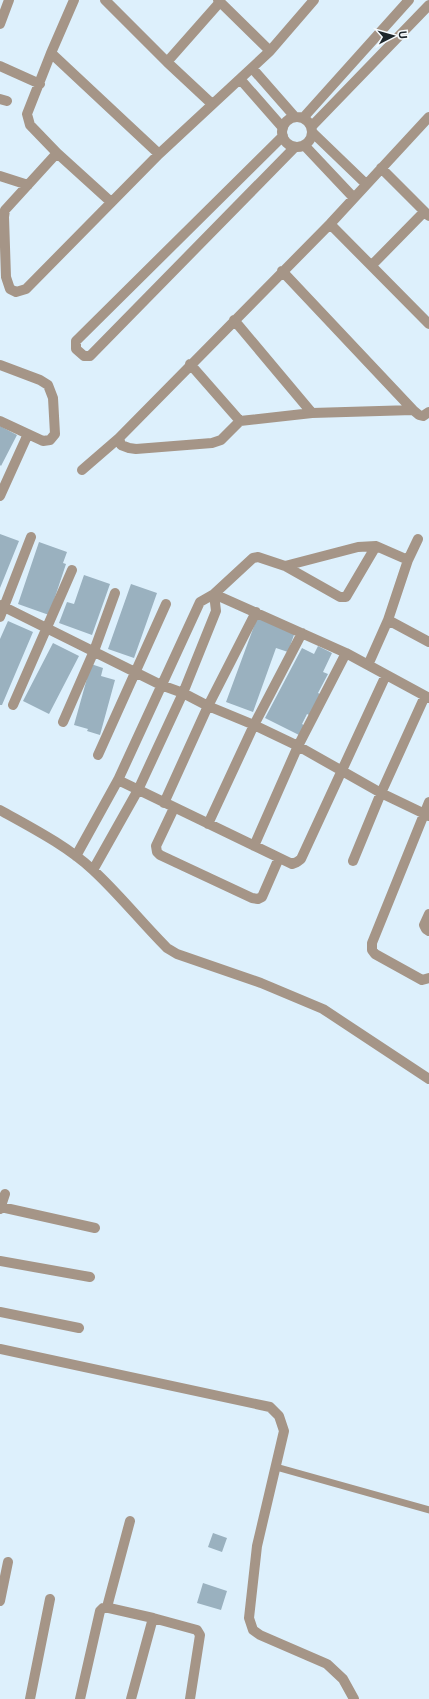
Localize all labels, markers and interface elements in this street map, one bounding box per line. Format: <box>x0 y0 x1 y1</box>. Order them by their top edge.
north arrow <box>373 16 413 56</box>
text: U <box>396 30 410 40</box>

